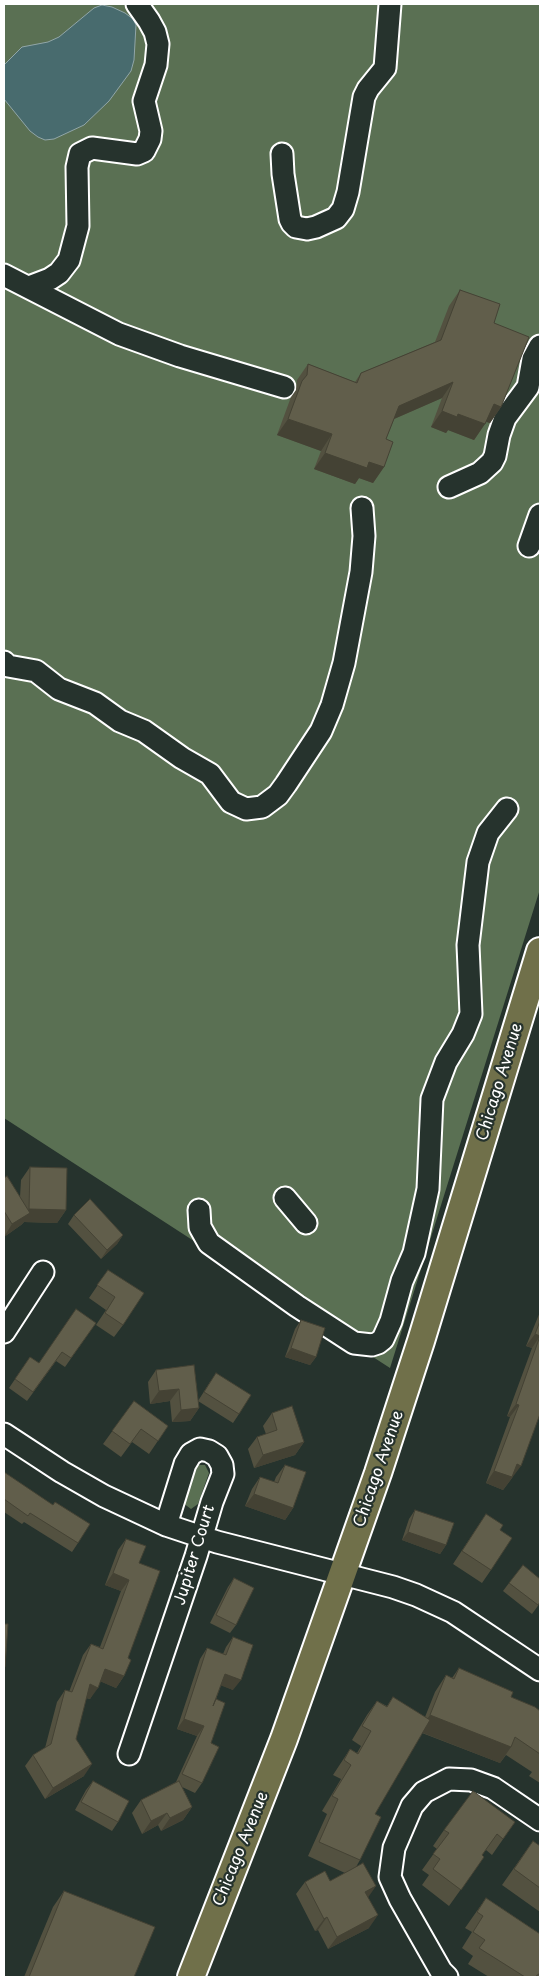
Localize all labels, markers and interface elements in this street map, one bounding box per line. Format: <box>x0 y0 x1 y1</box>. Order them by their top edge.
street label: Chicago Avenue <box>473 1021 527 1143</box>
street label: Chicago Avenue <box>350 1408 408 1530</box>
street label: Jupiter Court <box>171 1503 219 1607</box>
street label: Chicago Avenue <box>209 1789 273 1909</box>

